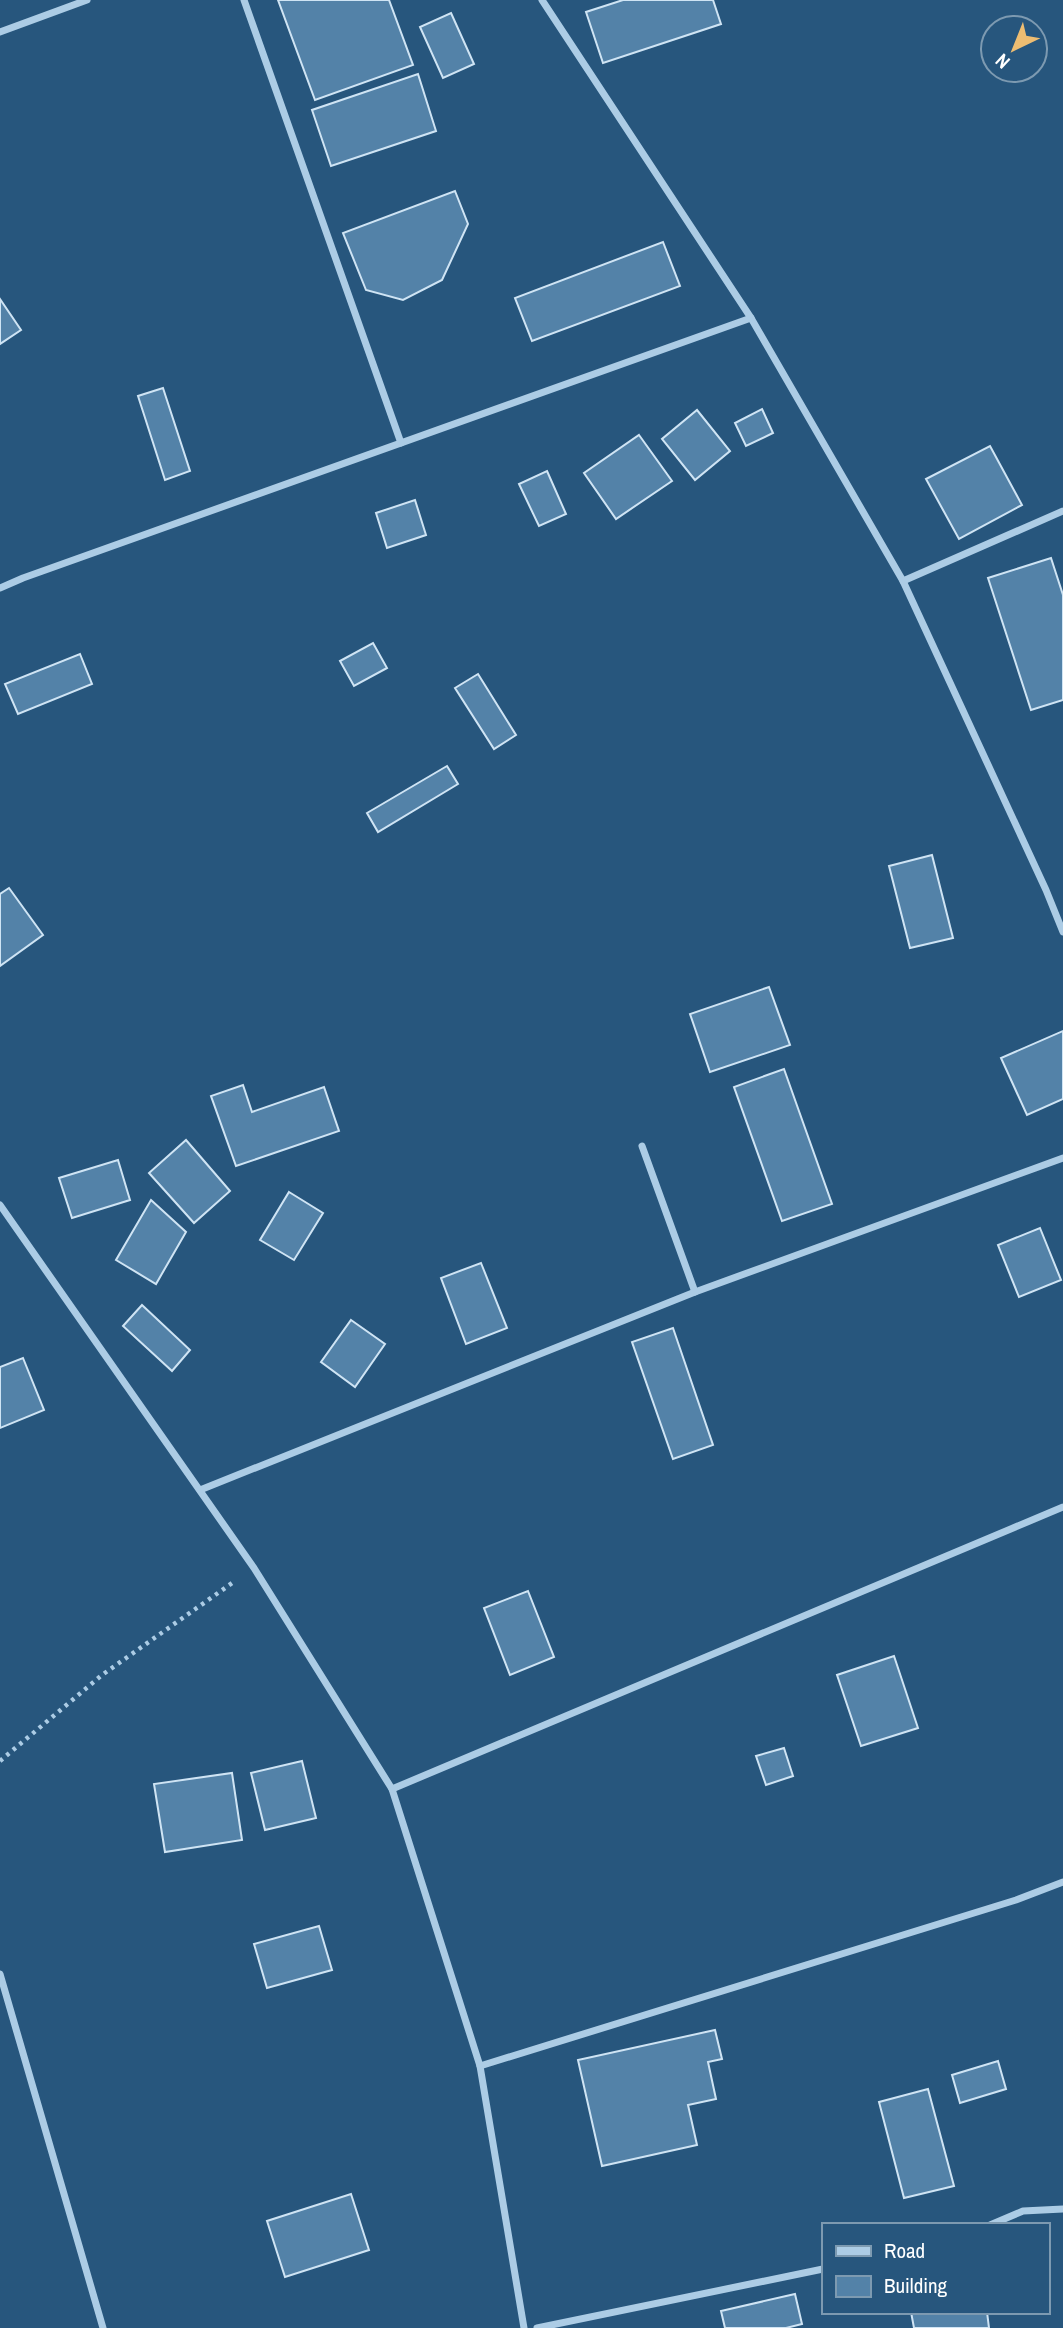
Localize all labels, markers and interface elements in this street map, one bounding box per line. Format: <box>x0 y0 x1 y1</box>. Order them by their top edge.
north arrow <box>979 14 1049 84</box>
text: N <box>989 48 1015 75</box>
legend <box>822 2223 1049 2314</box>
text: Road <box>884 2236 925 2265</box>
text: Building <box>884 2271 948 2300</box>

